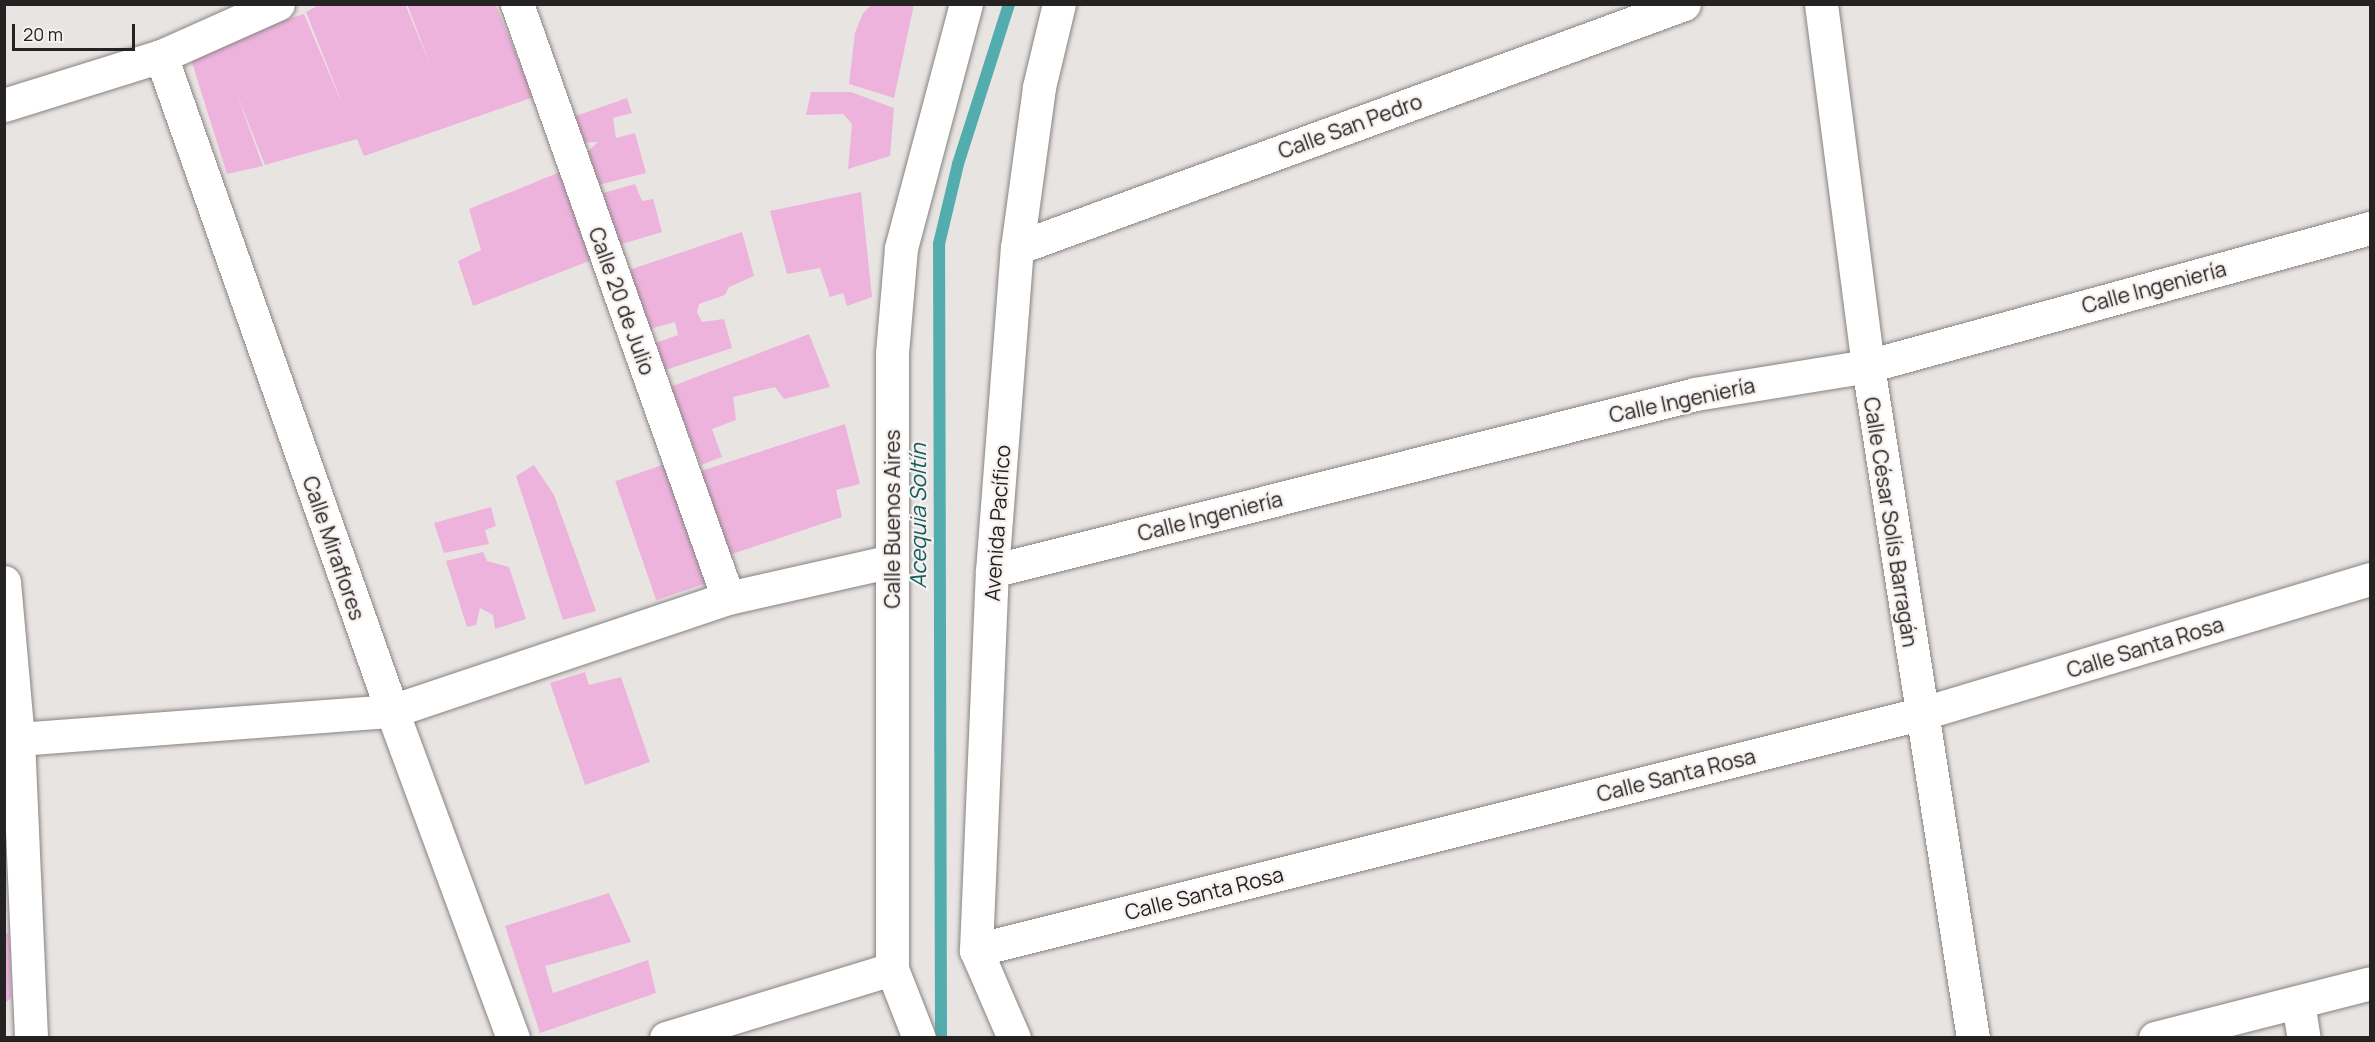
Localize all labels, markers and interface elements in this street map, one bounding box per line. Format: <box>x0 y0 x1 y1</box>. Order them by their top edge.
scale bar <box>15 12 138 50</box>
text: 20 m <box>23 22 63 46</box>
street label: Calle San Pedro <box>1275 88 1425 164</box>
street label: Calle 20 de Julio <box>584 224 660 378</box>
street label: Calle Ingeniería <box>2079 256 2229 318</box>
street label: Calle Ingeniería <box>1607 372 1757 428</box>
street label: Calle César Solís Barragán <box>1859 395 1923 649</box>
street label: Calle Buenos Aires <box>879 429 905 609</box>
water label: Acequia Soltín <box>906 443 932 589</box>
street label: Avenida Pacífico <box>979 444 1015 602</box>
street label: Calle Miraflores <box>298 473 370 623</box>
street label: Calle Ingeniería <box>1135 486 1285 546</box>
street label: Calle Santa Rosa <box>2064 611 2226 683</box>
street label: Calle Santa Rosa <box>1594 743 1758 807</box>
street label: Calle Santa Rosa <box>1122 861 1286 925</box>

